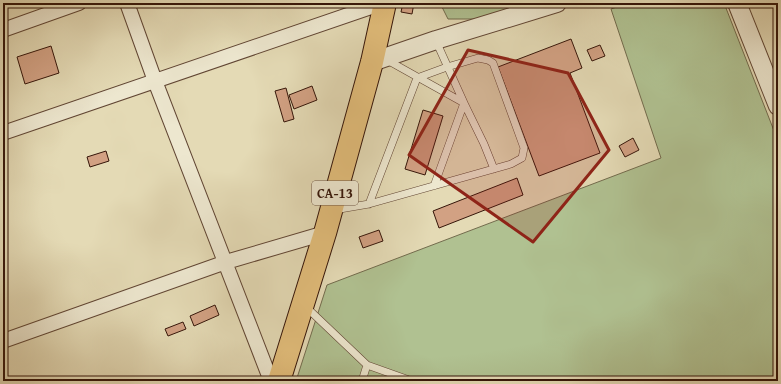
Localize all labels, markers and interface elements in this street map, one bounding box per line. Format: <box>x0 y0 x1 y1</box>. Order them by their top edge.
road number: CA-13 <box>312 181 358 205</box>

